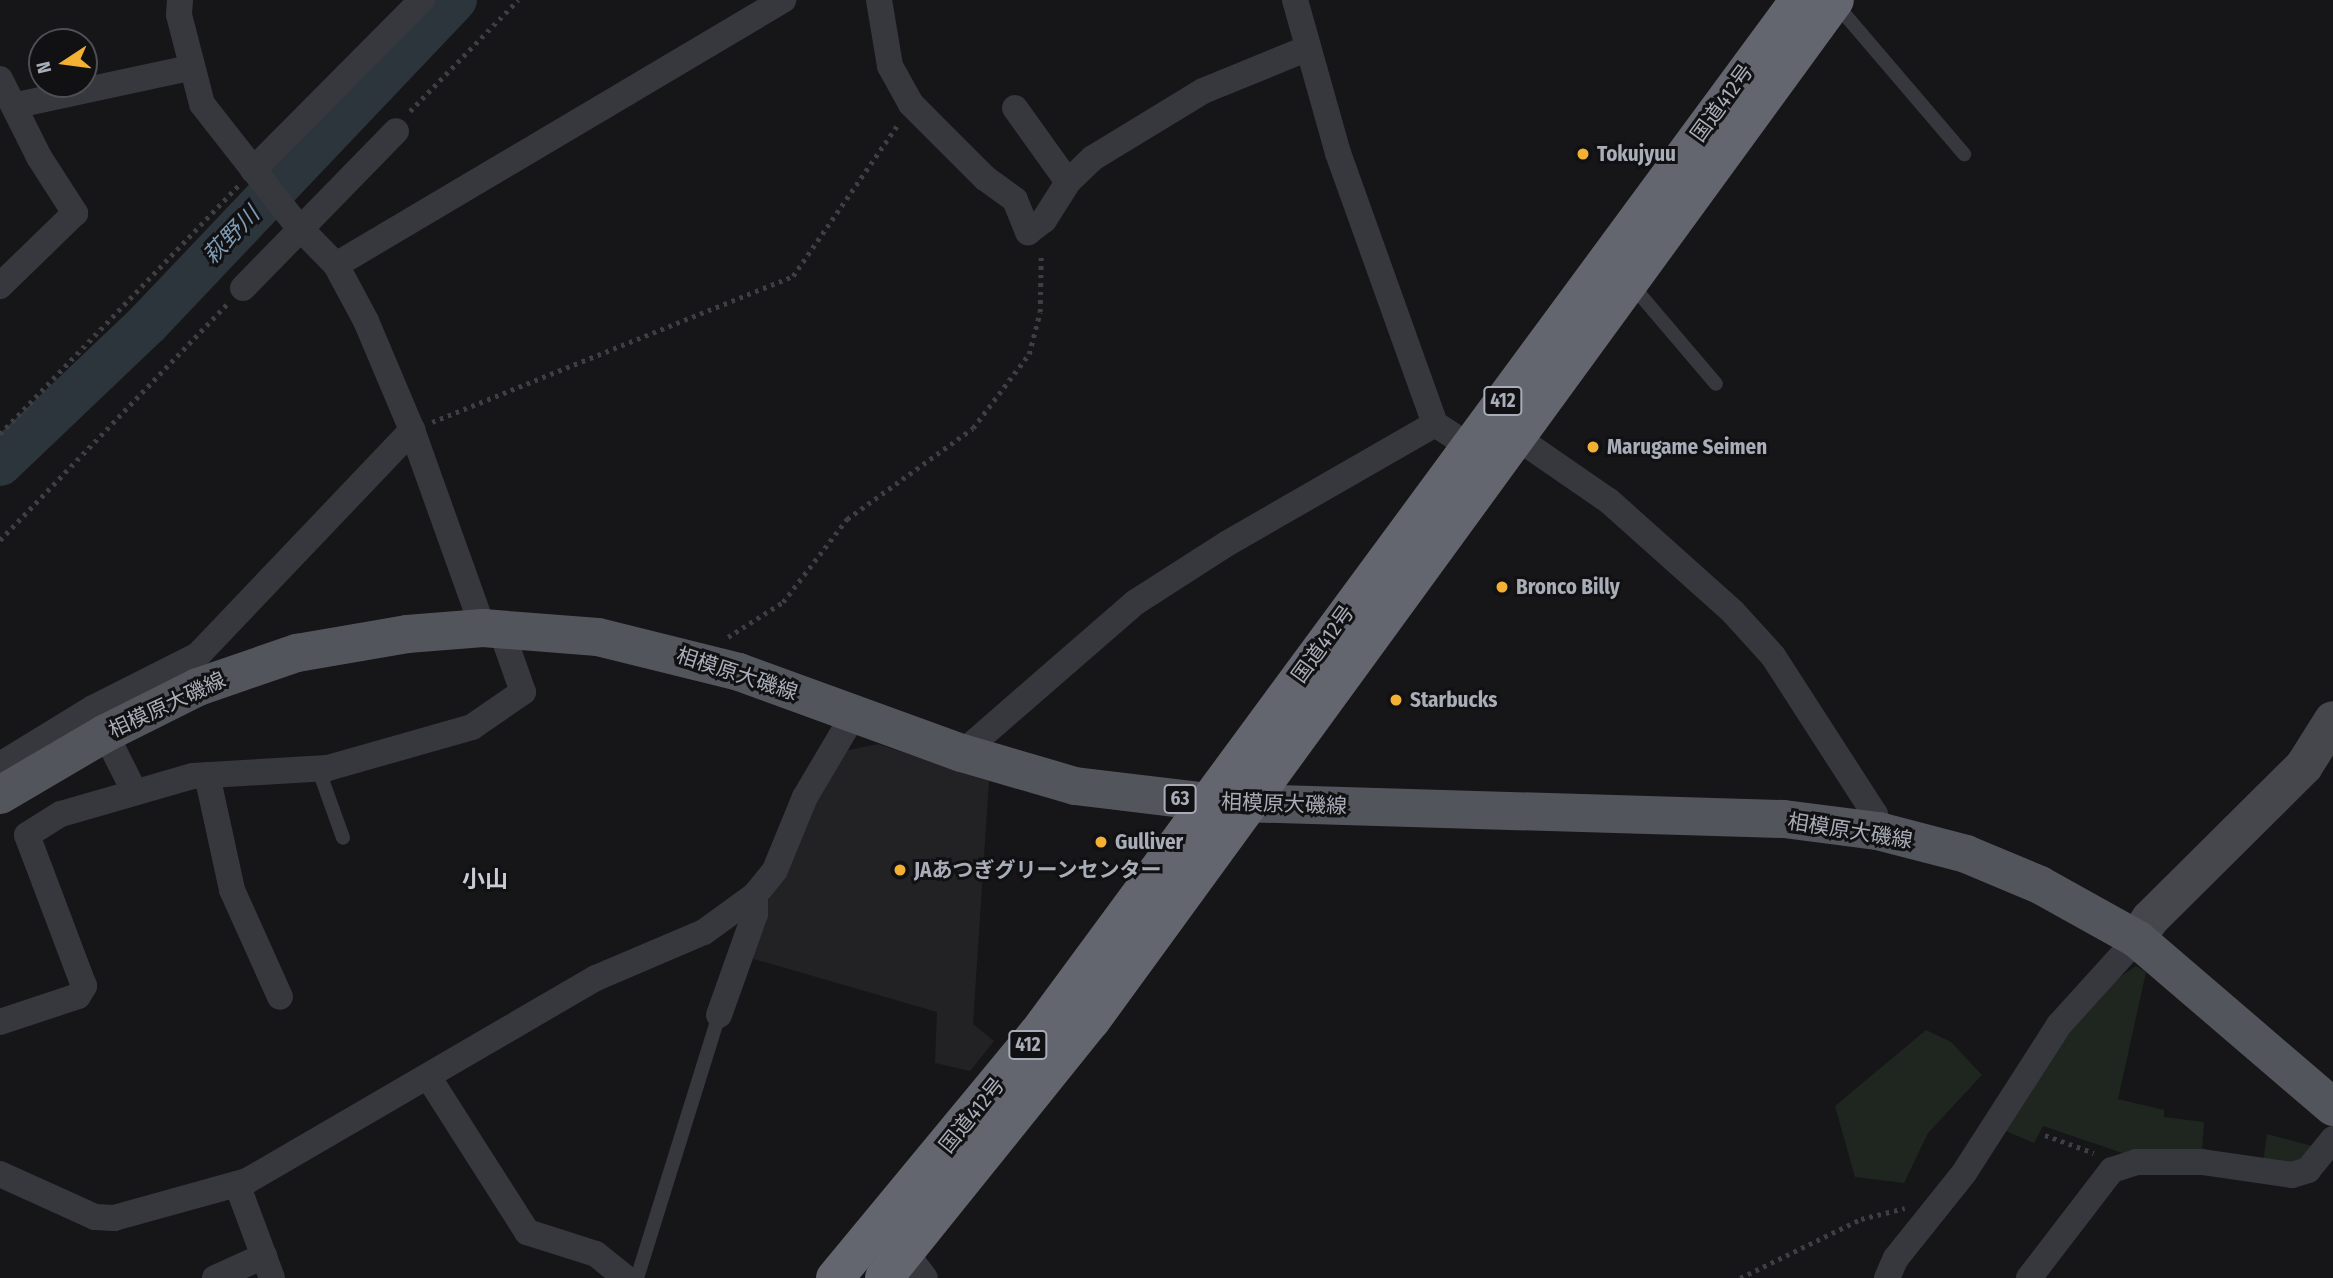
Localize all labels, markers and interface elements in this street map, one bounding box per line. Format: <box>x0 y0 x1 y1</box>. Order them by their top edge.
north arrow <box>28 28 98 98</box>
text: N <box>32 59 56 76</box>
street label: 国道412号 <box>1686 59 1758 147</box>
place label: Tokujyuu <box>1597 141 1676 167</box>
marker: Tokujyuu <box>1575 146 1591 162</box>
water label: 萩野川 <box>197 201 265 269</box>
road number: 412 <box>1482 386 1524 416</box>
place label: Marugame Seimen <box>1607 434 1767 460</box>
marker: Marugame Seimen <box>1585 439 1601 455</box>
place label: Bronco Billy <box>1516 574 1620 600</box>
marker: Bronco Billy <box>1494 579 1510 595</box>
street label: 国道412号 <box>1287 600 1359 688</box>
street label: 相模原大磯線 <box>673 643 801 705</box>
street label: 相模原大磯線 <box>105 667 229 743</box>
place label: Starbucks <box>1410 687 1497 713</box>
marker: Starbucks <box>1388 692 1404 708</box>
road number: 63 <box>1162 784 1198 814</box>
street label: 相模原大磯線 <box>1221 789 1347 819</box>
street label: 相模原大磯線 <box>1786 809 1914 853</box>
place label: Gulliver <box>1115 829 1183 855</box>
marker: Gulliver <box>1093 834 1109 850</box>
place label: JAあつぎグリーンセンター <box>914 857 1162 883</box>
marker: JAあつぎグリーンセンター <box>892 862 908 878</box>
district label: 小山 <box>462 865 508 893</box>
road number: 412 <box>1007 1030 1049 1060</box>
street label: 国道412号 <box>934 1072 1010 1158</box>

